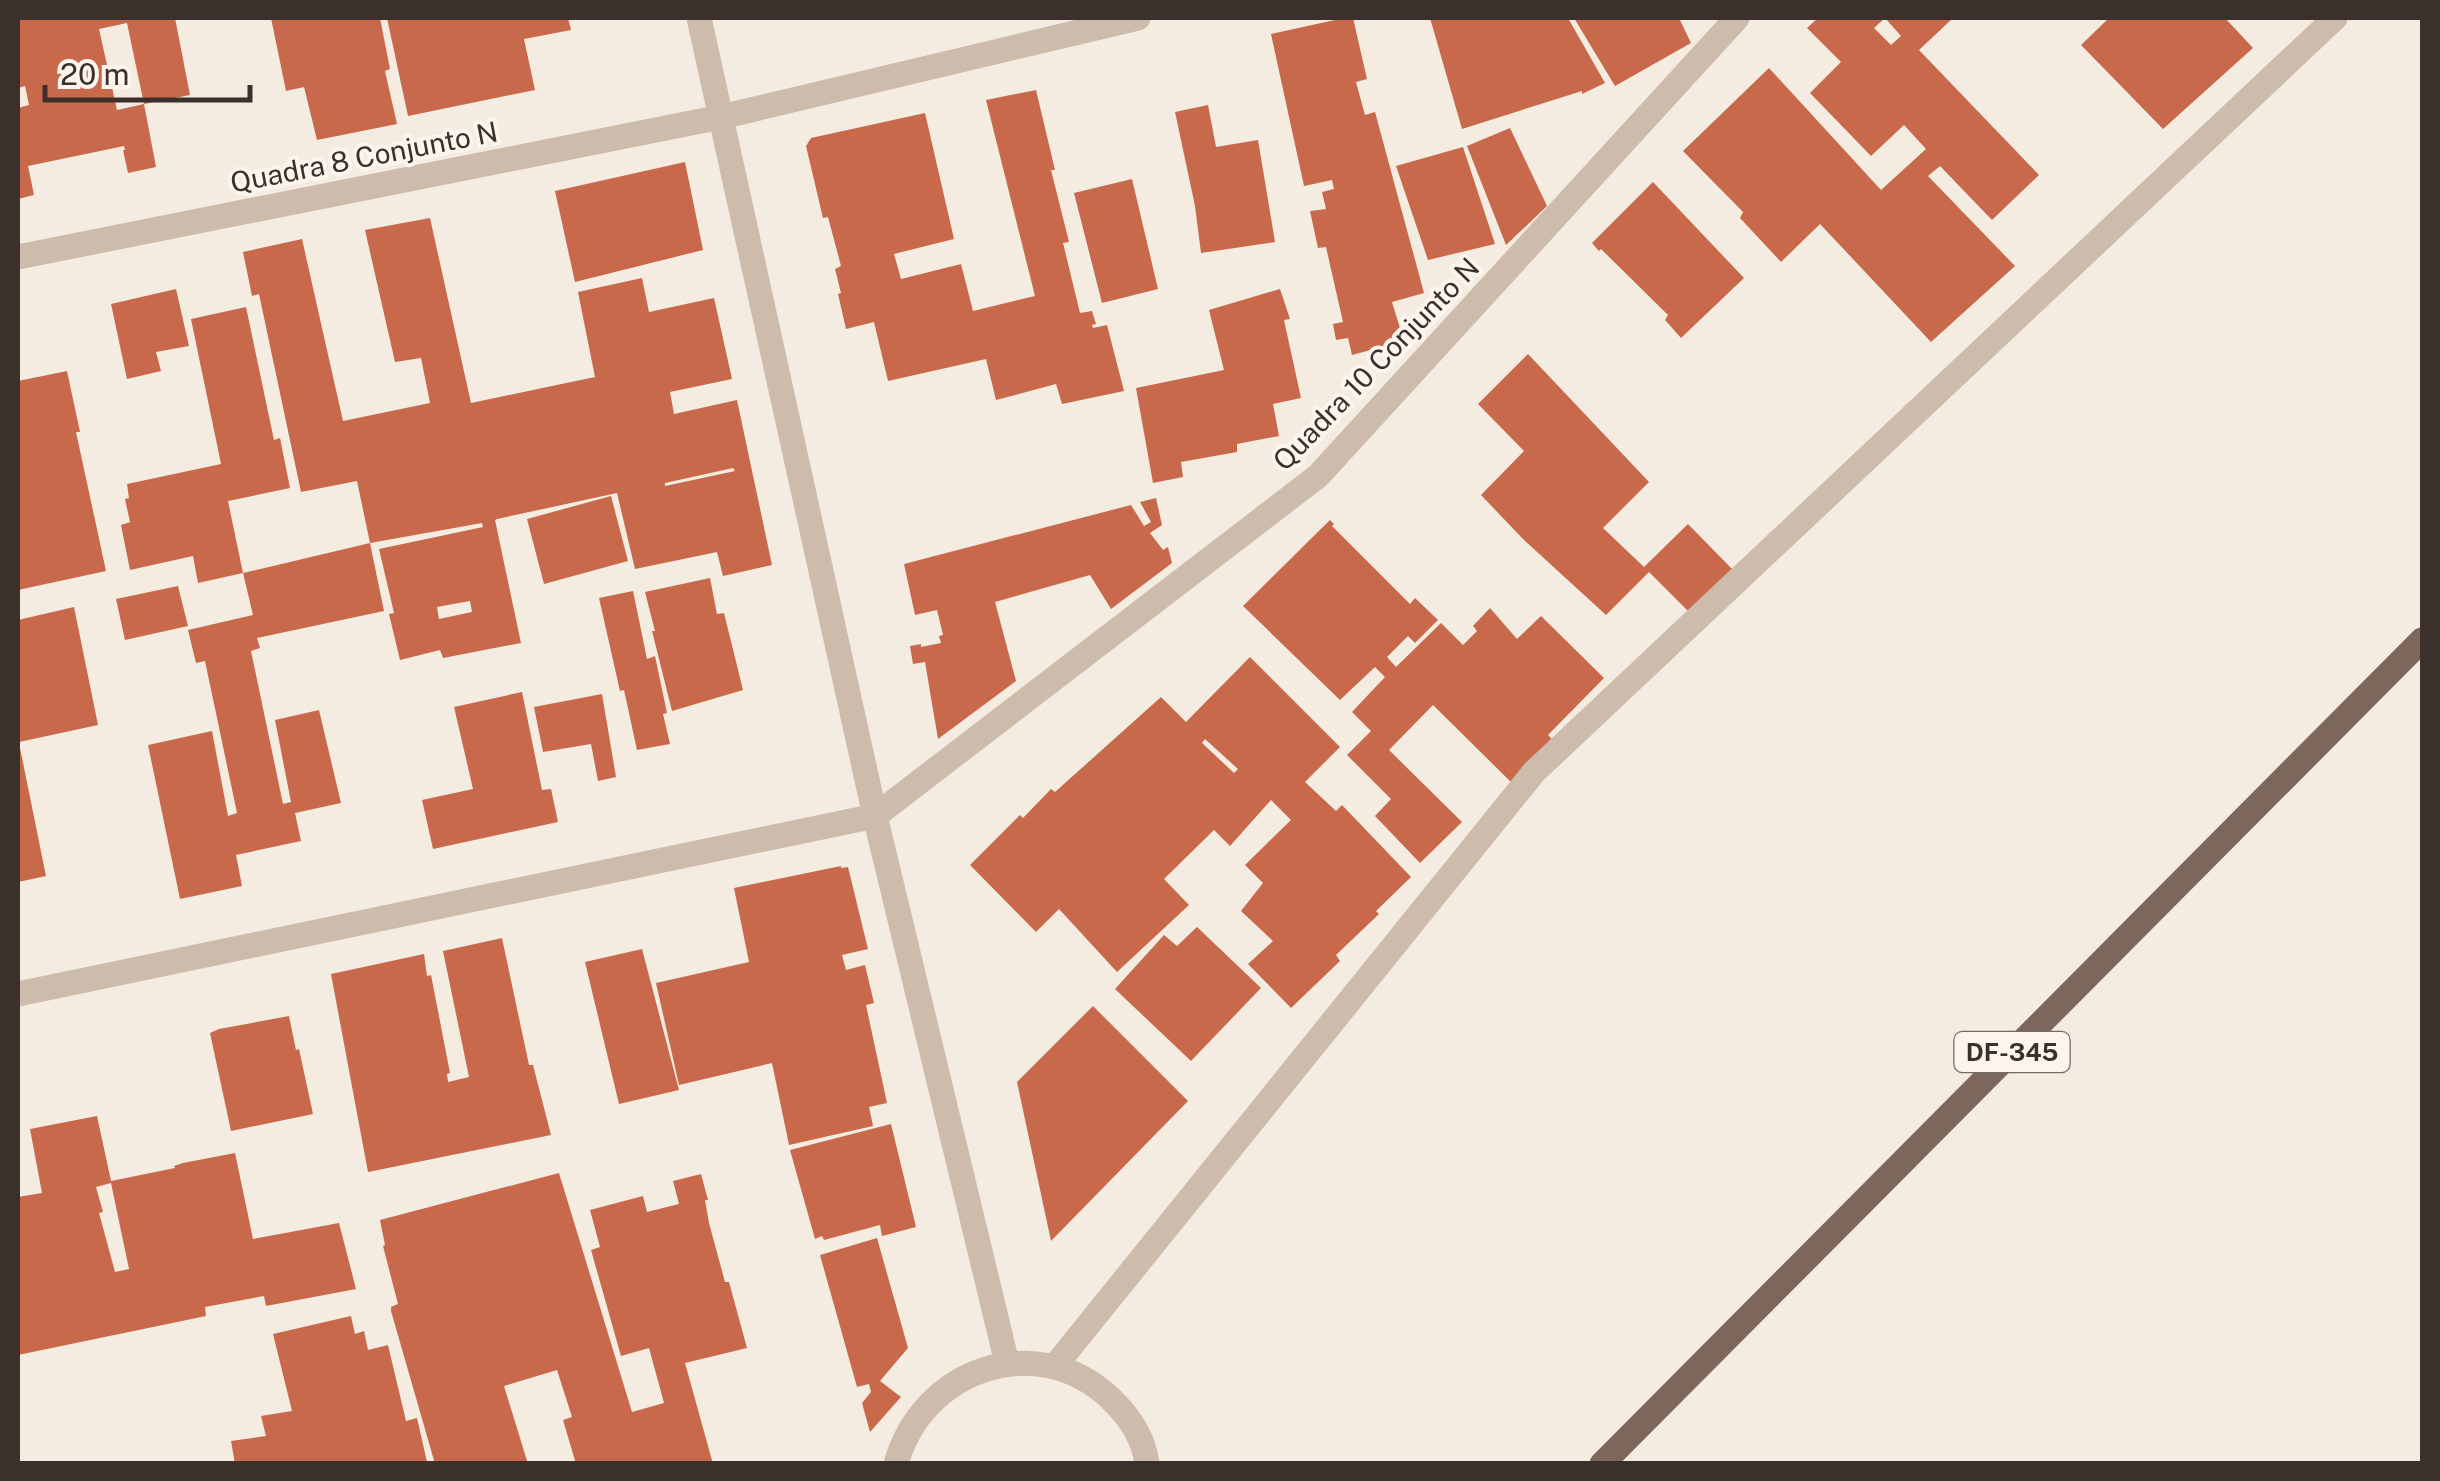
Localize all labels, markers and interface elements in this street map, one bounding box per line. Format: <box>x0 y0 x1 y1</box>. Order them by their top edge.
scale bar <box>45 40 250 102</box>
text: 20 m <box>60 56 129 92</box>
street label: Quadra 8 Conjunto N <box>227 114 500 199</box>
street label: Quadra 10 Conjunto N <box>1266 251 1486 477</box>
road number: DF-345 <box>1954 1032 2070 1072</box>

